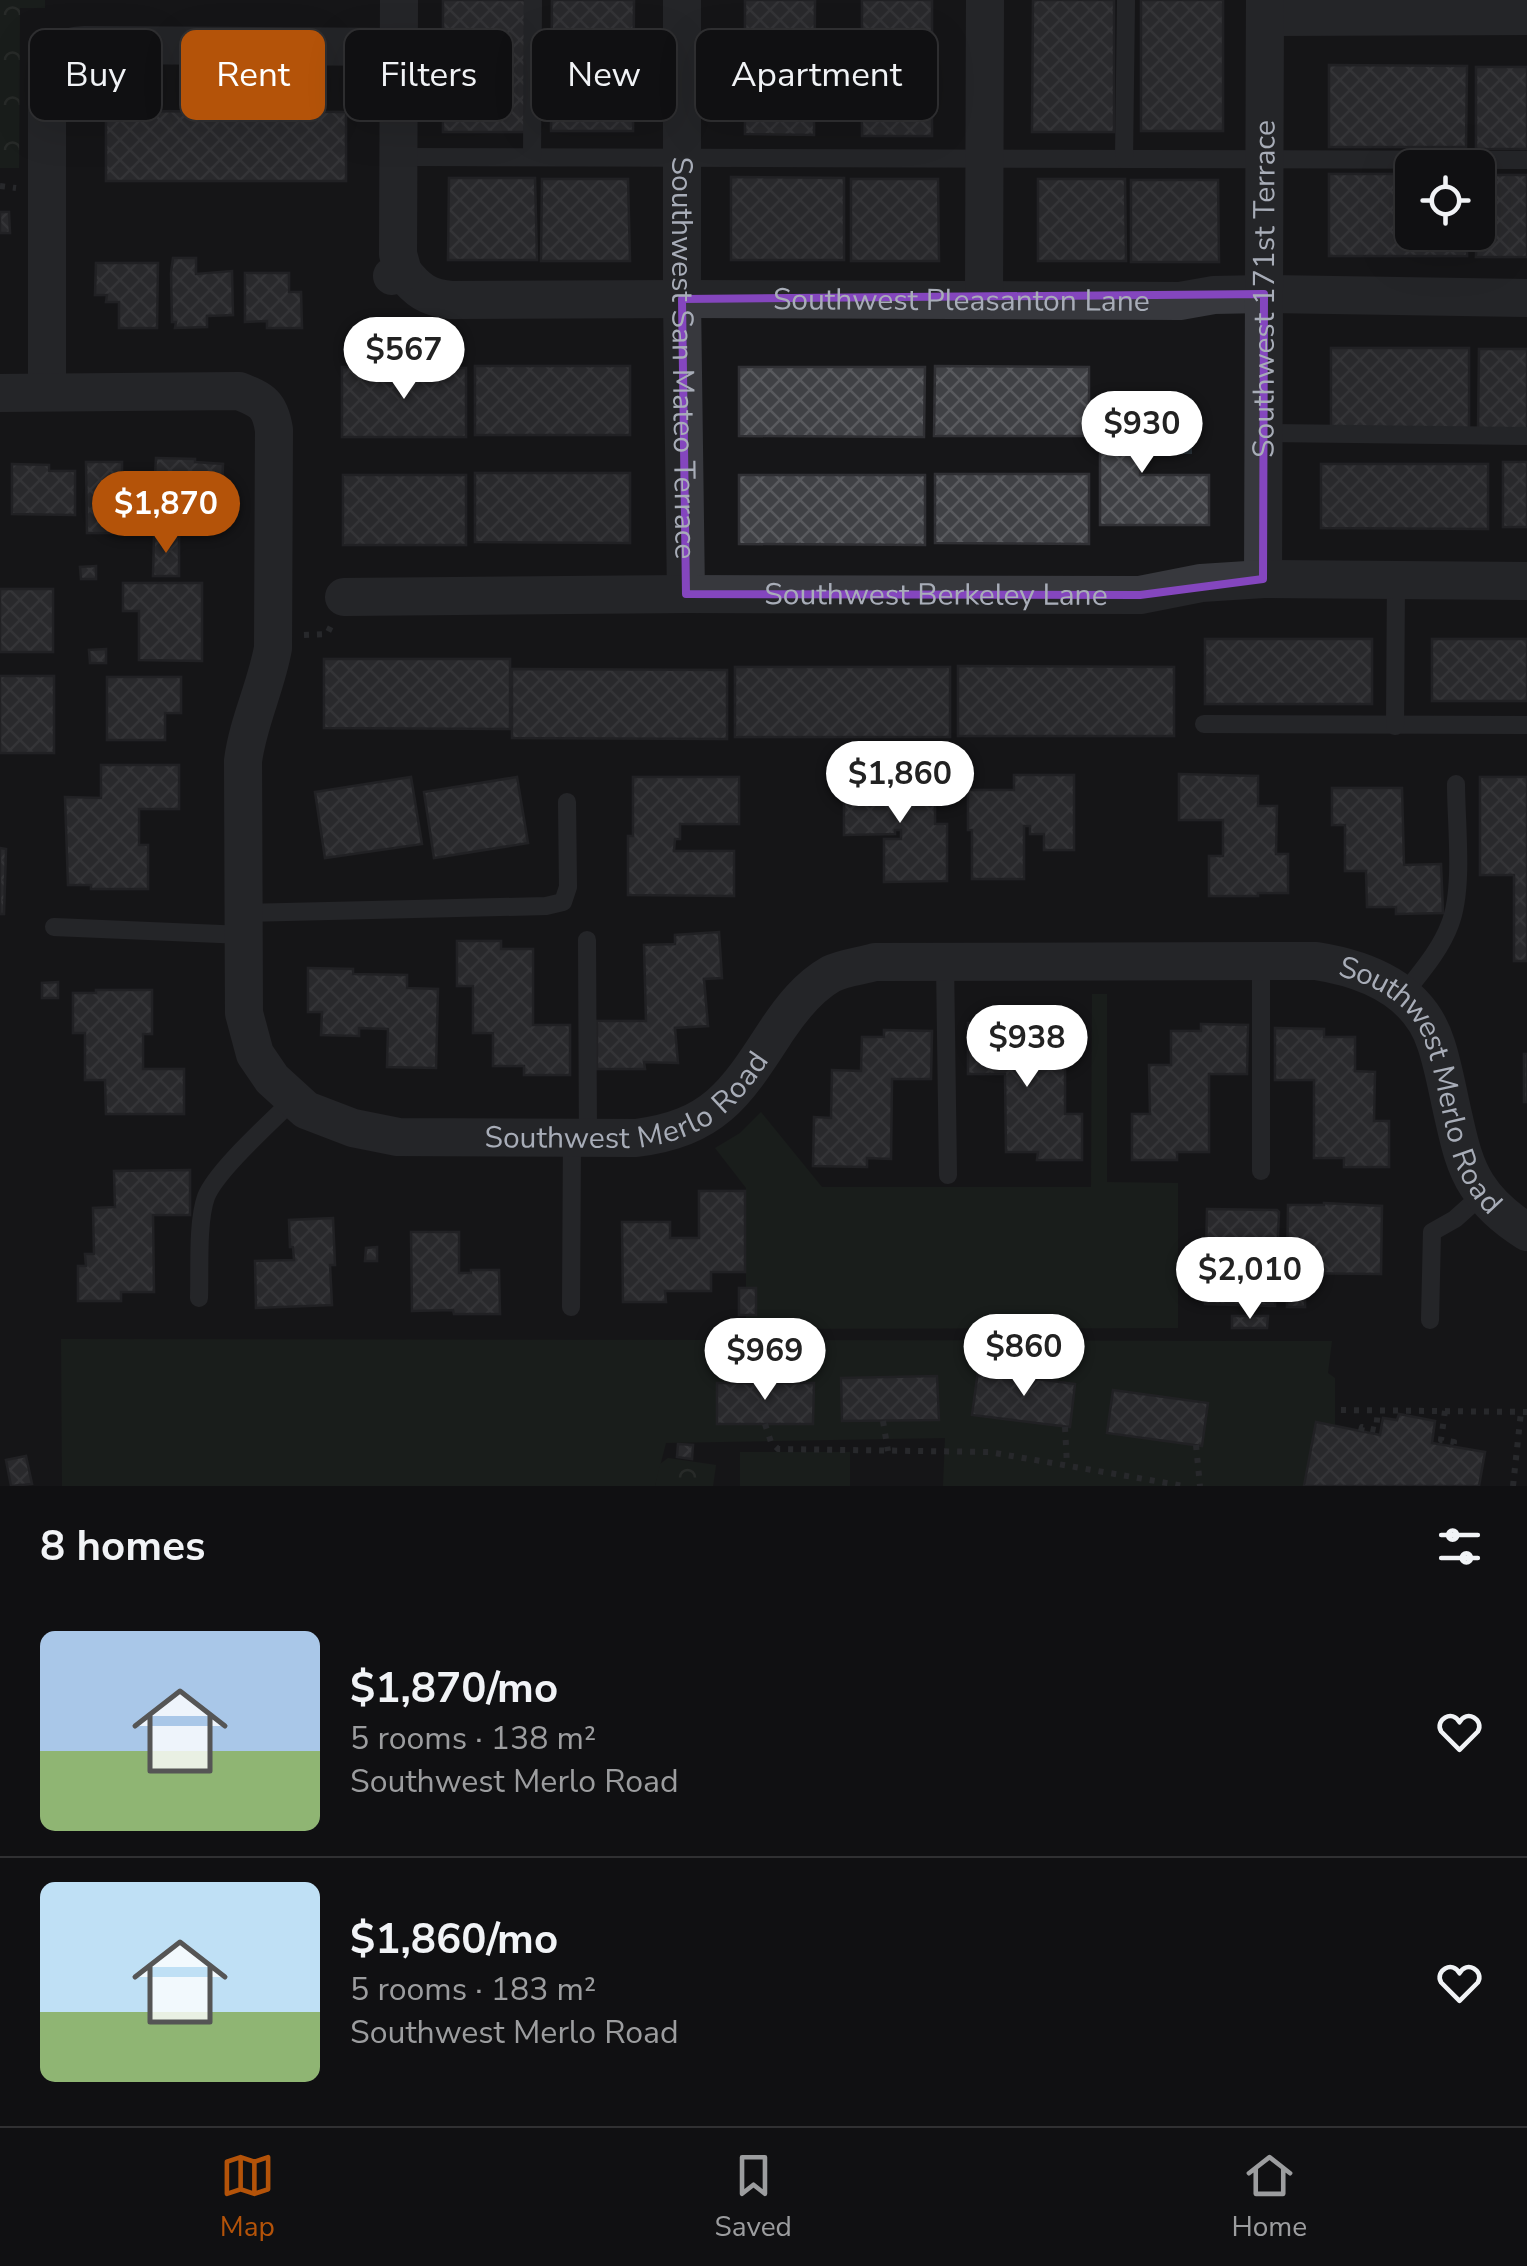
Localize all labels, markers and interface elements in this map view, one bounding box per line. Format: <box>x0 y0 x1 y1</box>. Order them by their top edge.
chip: Buy <box>30 30 161 120</box>
chip: Rent <box>181 30 325 120</box>
chip: Filters <box>345 30 512 120</box>
chip: New <box>532 30 676 120</box>
chip: Apartment <box>696 30 937 120</box>
street label: Southwest 171st Terrace <box>1243 120 1286 458</box>
map controls <box>1395 150 1495 250</box>
button: locate <box>1395 150 1495 250</box>
street label: Southwest San Mateo Terrace <box>661 157 706 560</box>
street label: Southwest Pleasanton Lane <box>773 279 1150 322</box>
pin: $567 <box>345 317 463 402</box>
text: $567 <box>366 328 442 371</box>
pin: $930 <box>1083 391 1201 476</box>
text: $930 <box>1104 402 1180 445</box>
pin: $1,870 <box>85 471 247 556</box>
text: $1,870 <box>114 482 218 525</box>
street label: Southwest Berkeley Lane <box>764 574 1108 616</box>
pin: $1,860 <box>819 741 981 826</box>
text: $1,860 <box>848 752 952 795</box>
street label: Southwest Merlo Road <box>1334 946 1511 1223</box>
pin: $938 <box>968 1005 1086 1090</box>
text: $938 <box>989 1016 1065 1059</box>
street label: Southwest Merlo Road <box>484 1043 778 1159</box>
pin: $2,010 <box>1169 1237 1331 1322</box>
text: $2,010 <box>1198 1248 1302 1291</box>
pin: $860 <box>965 1314 1083 1399</box>
pin: $969 <box>706 1318 824 1403</box>
text: $860 <box>986 1325 1062 1368</box>
text: $969 <box>727 1329 803 1372</box>
text: 8 homes <box>40 1518 205 1575</box>
icon: filters <box>1432 1519 1487 1574</box>
text: $1,870/mo <box>350 1660 558 1717</box>
icon: home <box>120 1671 240 1791</box>
icon: heart <box>1432 1704 1487 1759</box>
text: 5 rooms · 138 m² <box>350 1717 596 1760</box>
text: Southwest Merlo Road <box>350 1760 679 1803</box>
text: $1,860/mo <box>350 1911 558 1968</box>
icon: home <box>120 1922 240 2042</box>
icon: heart <box>1432 1955 1487 2010</box>
text: 5 rooms · 183 m² <box>350 1968 596 2011</box>
text: Southwest Merlo Road <box>350 2011 679 2054</box>
tab: Map <box>220 2148 275 2246</box>
tab: Saved <box>715 2148 792 2246</box>
tab: Home <box>1231 2148 1307 2246</box>

